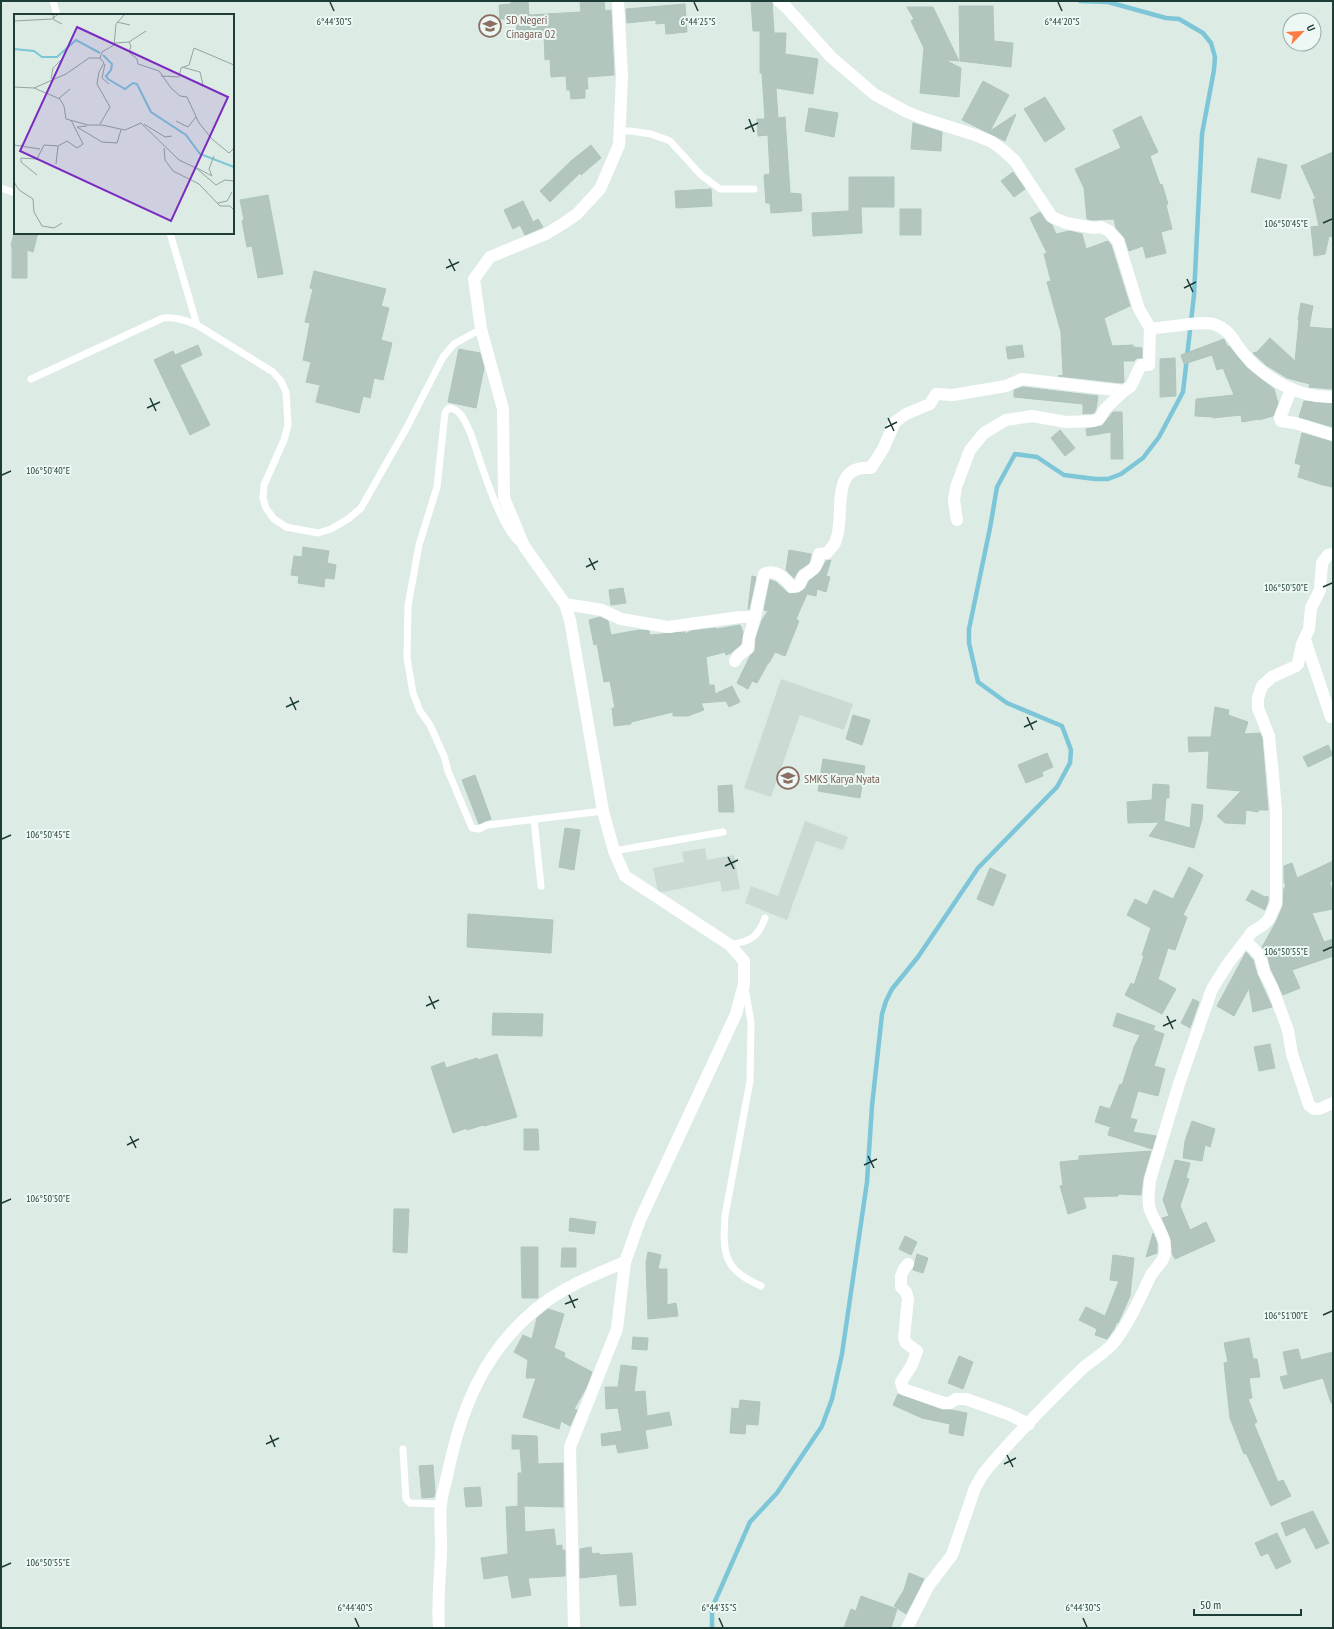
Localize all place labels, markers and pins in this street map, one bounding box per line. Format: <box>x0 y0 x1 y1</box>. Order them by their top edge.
place label: SD Negeri Cinagara 02 <box>506 12 556 41</box>
school or university icon: SD Negeri Cinagara 02 <box>477 13 503 39</box>
school or university icon: SMKS Karya Nyata <box>775 765 801 791</box>
place label: SMKS Karya Nyata <box>804 771 880 786</box>

